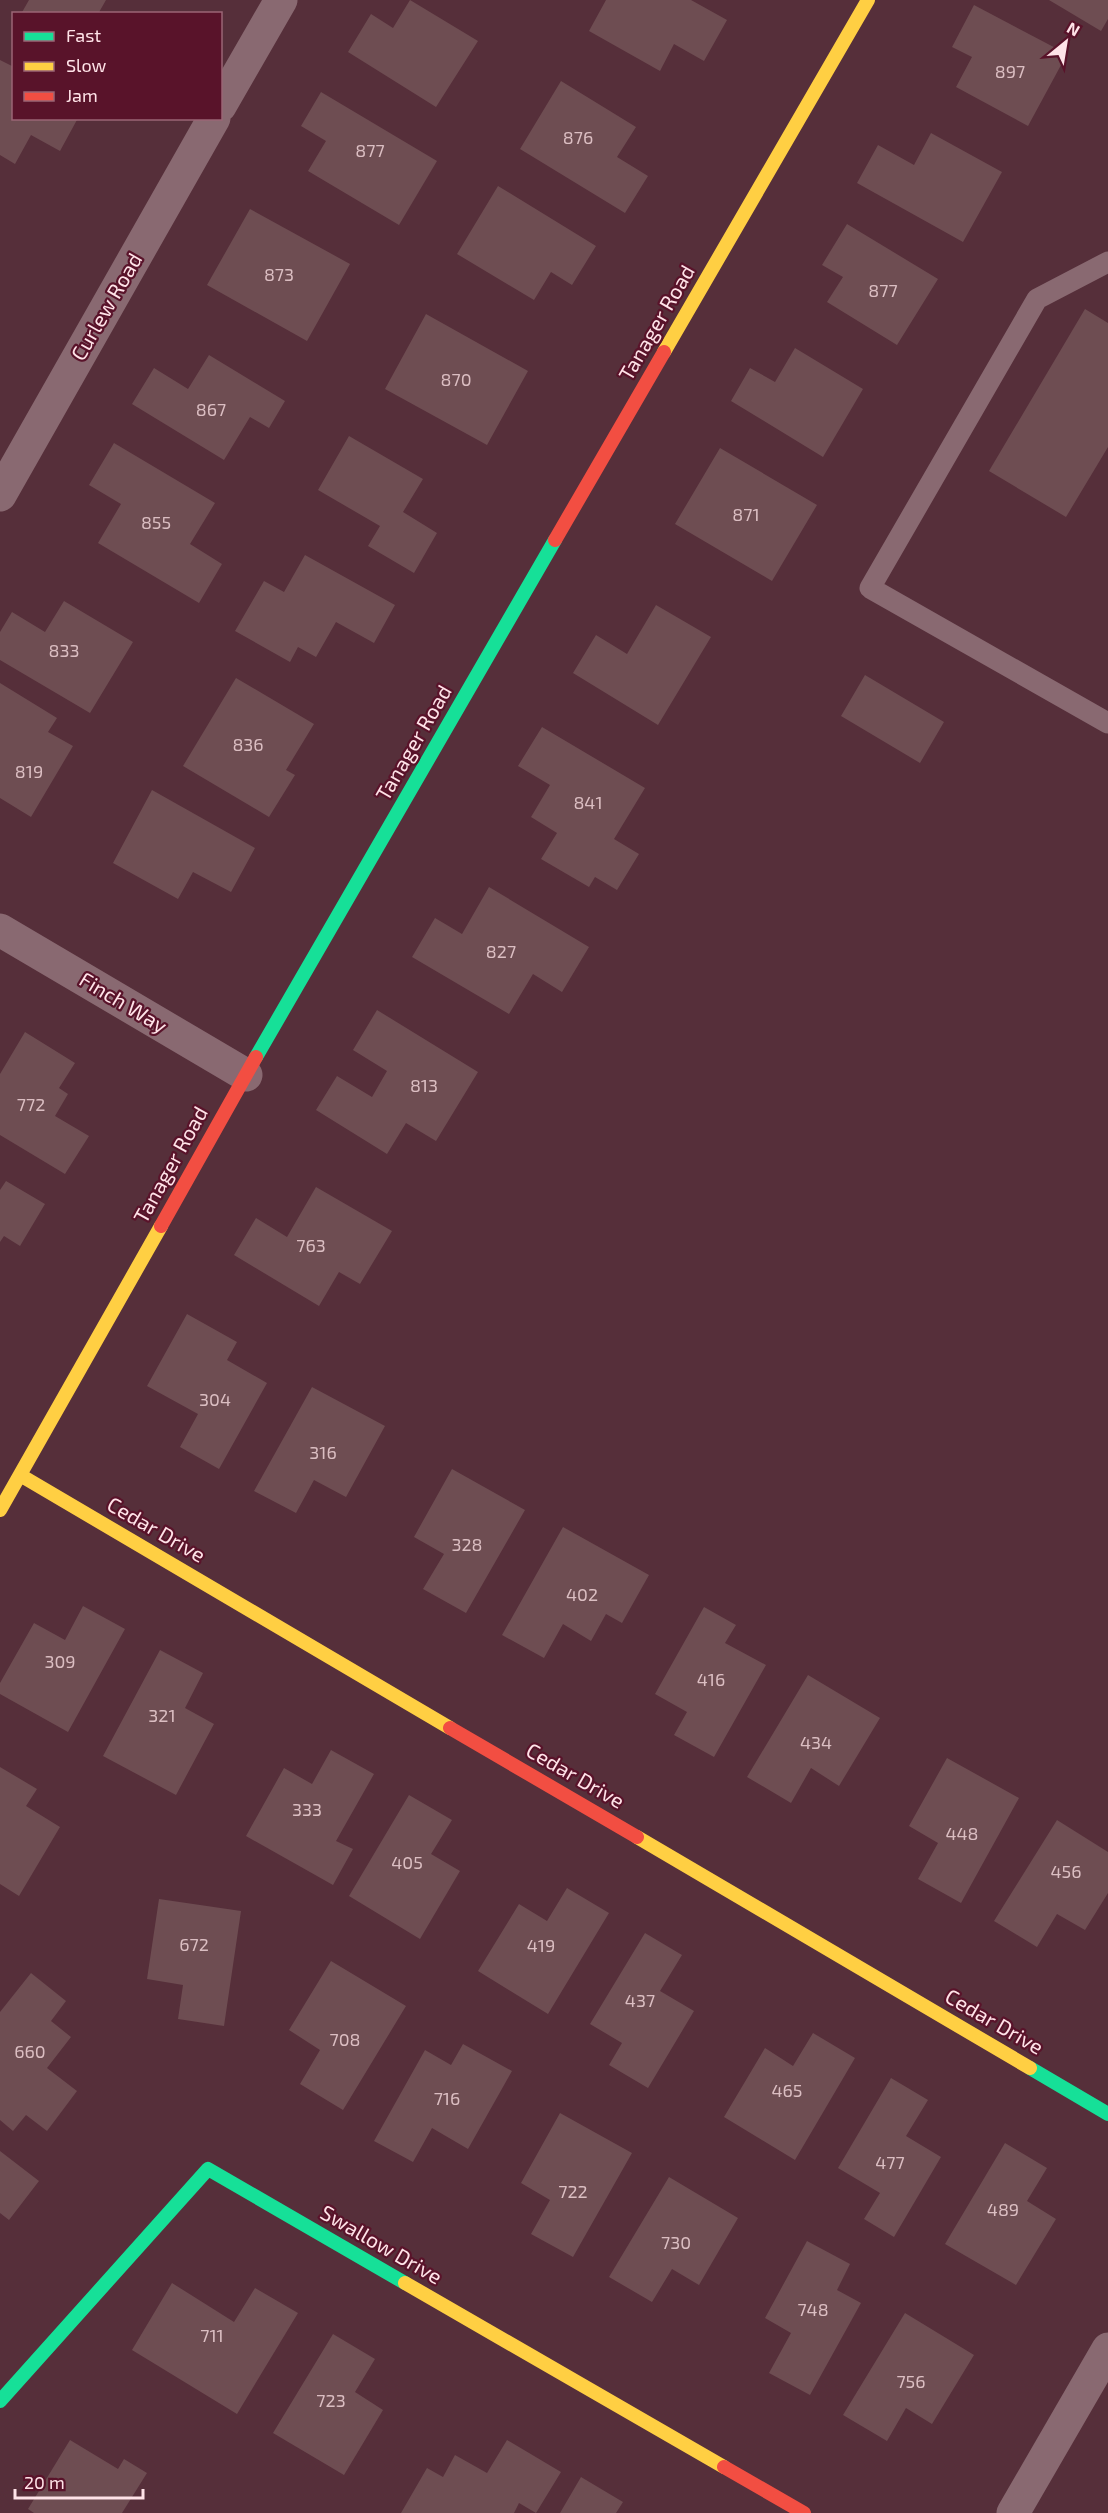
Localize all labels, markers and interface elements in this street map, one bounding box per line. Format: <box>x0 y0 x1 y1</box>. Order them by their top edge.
legend <box>12 12 222 120</box>
north arrow <box>1036 12 1096 72</box>
text: N <box>1064 17 1084 40</box>
text: Fast <box>66 24 101 46</box>
text: Slow <box>66 54 107 76</box>
house number: 897 <box>995 60 1025 82</box>
text: Jam <box>66 84 98 106</box>
house number: 876 <box>563 126 593 148</box>
house number: 877 <box>355 139 385 161</box>
street label: Curlew Road <box>65 248 146 364</box>
street label: Tanager Road <box>613 260 699 385</box>
house number: 873 <box>264 263 294 285</box>
house number: 877 <box>868 279 898 301</box>
house number: 870 <box>441 368 472 390</box>
house number: 867 <box>196 398 226 420</box>
house number: 871 <box>732 503 760 525</box>
house number: 855 <box>141 511 171 533</box>
house number: 833 <box>49 639 79 661</box>
street label: Tanager Road <box>370 680 456 805</box>
house number: 836 <box>232 733 264 755</box>
house number: 819 <box>15 760 43 782</box>
house number: 841 <box>573 791 603 813</box>
house number: 827 <box>486 940 516 962</box>
street label: Finch Way <box>75 966 172 1038</box>
house number: 813 <box>410 1074 438 1096</box>
house number: 772 <box>17 1093 45 1115</box>
street label: Tanager Road <box>127 1102 212 1227</box>
house number: 763 <box>296 1234 326 1256</box>
house number: 304 <box>199 1388 231 1410</box>
house number: 316 <box>309 1441 337 1463</box>
street label: Cedar Drive <box>103 1491 210 1567</box>
house number: 328 <box>451 1533 483 1555</box>
house number: 402 <box>566 1583 598 1605</box>
house number: 309 <box>44 1650 76 1672</box>
house number: 416 <box>697 1668 725 1690</box>
house number: 321 <box>148 1704 176 1726</box>
house number: 434 <box>800 1731 832 1753</box>
street label: Cedar Drive <box>522 1737 629 1813</box>
house number: 333 <box>292 1798 322 1820</box>
house number: 448 <box>945 1822 979 1844</box>
house number: 405 <box>391 1851 423 1873</box>
house number: 456 <box>1050 1860 1082 1882</box>
house number: 672 <box>179 1933 209 1955</box>
house number: 419 <box>527 1934 555 1956</box>
street label: Cedar Drive <box>941 1983 1048 2059</box>
house number: 437 <box>625 1989 655 2011</box>
house number: 708 <box>330 2028 361 2050</box>
house number: 660 <box>14 2040 46 2062</box>
house number: 465 <box>771 2079 803 2101</box>
house number: 716 <box>434 2087 460 2109</box>
house number: 477 <box>875 2151 905 2173</box>
house number: 722 <box>558 2180 588 2202</box>
house number: 489 <box>987 2198 1019 2220</box>
street label: Swallow Drive <box>317 2199 447 2289</box>
house number: 730 <box>661 2231 691 2253</box>
house number: 748 <box>797 2298 829 2320</box>
house number: 711 <box>200 2324 224 2346</box>
house number: 756 <box>896 2370 926 2392</box>
house number: 723 <box>316 2389 346 2411</box>
scale bar <box>15 2462 142 2500</box>
text: 20 m <box>24 2471 65 2493</box>

